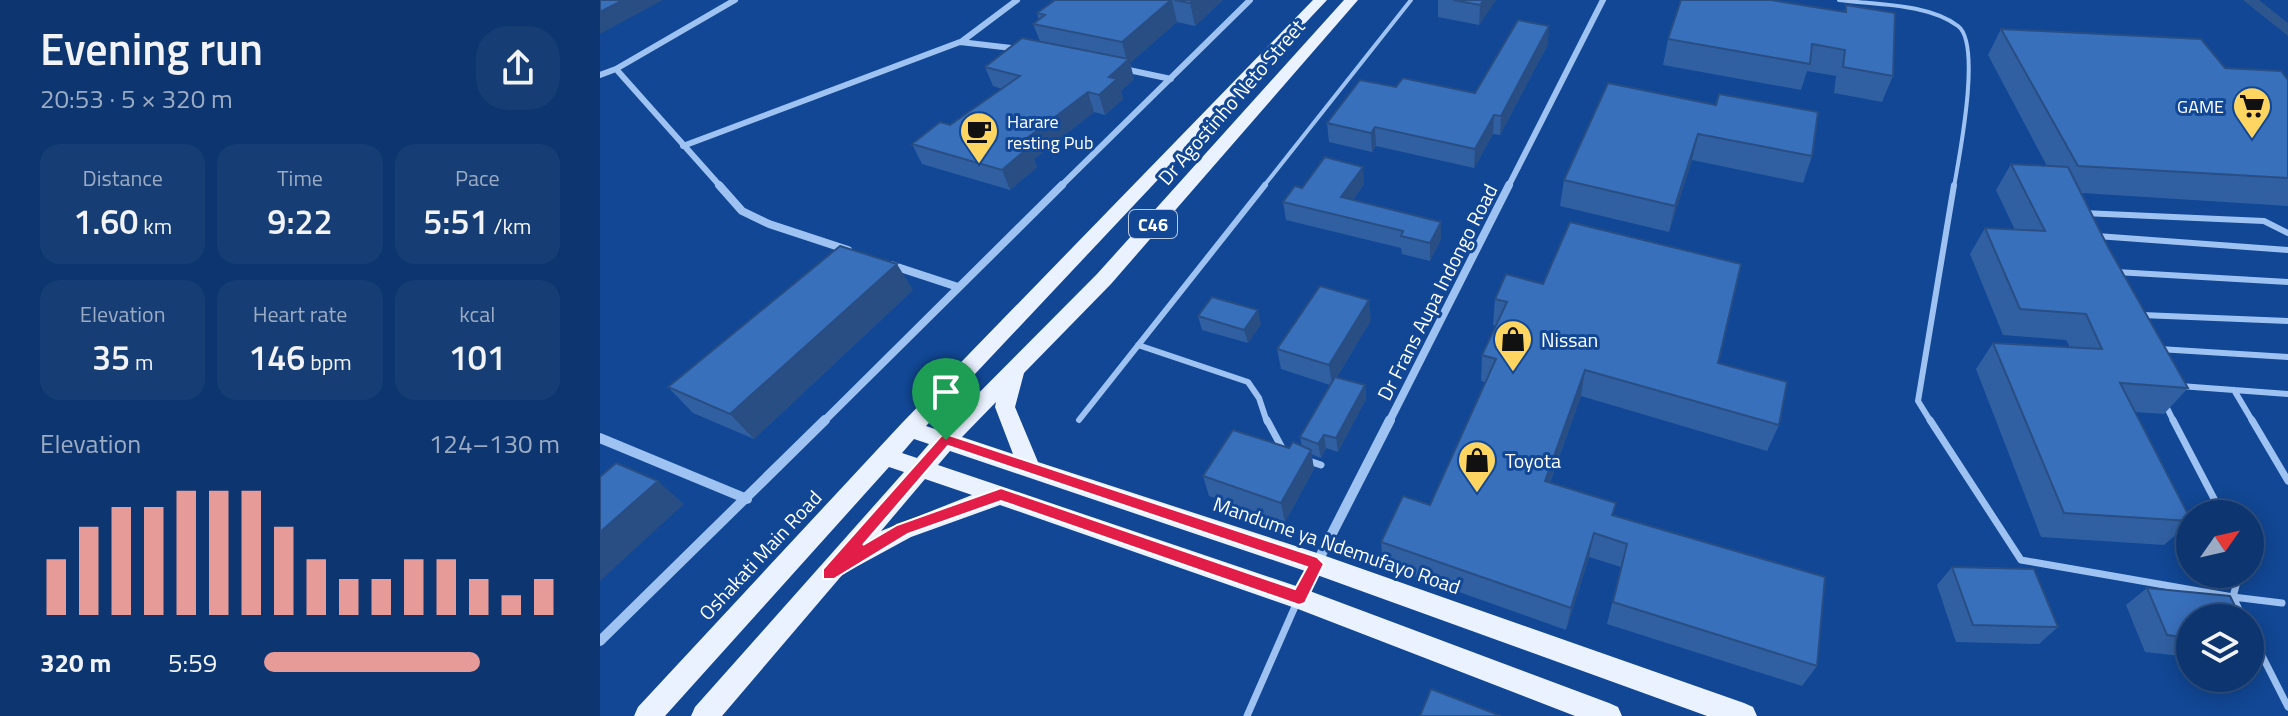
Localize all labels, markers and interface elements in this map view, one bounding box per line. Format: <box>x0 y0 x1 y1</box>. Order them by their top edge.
street label: Dr Agostinho Neto Street <box>1150 12 1312 192</box>
text: Evening run <box>40 15 263 82</box>
button: share <box>476 26 560 110</box>
text: 20:53 · 5 × 320 m <box>40 79 233 118</box>
supermarket icon: GAME <box>2231 85 2273 140</box>
place label: GAME <box>2177 93 2224 120</box>
place label: Harare resting Pub <box>1007 108 1093 156</box>
cafe icon: Harare resting Pub <box>958 110 1000 165</box>
text: Distance <box>82 161 163 195</box>
text: Time <box>277 161 323 195</box>
text: Pace <box>455 161 500 195</box>
street label: Dr Frans Aupa Indongo Road <box>1369 178 1505 406</box>
text: 1.60 <box>73 195 138 247</box>
text: 9:22 <box>267 195 333 247</box>
text: 5:51 <box>423 195 489 247</box>
text: km <box>138 209 172 243</box>
text: /km <box>489 209 531 243</box>
road number: C46 <box>1129 210 1177 238</box>
text: Elevation <box>80 297 165 331</box>
text: Heart rate <box>253 297 347 331</box>
text: kcal <box>459 297 495 331</box>
shop icon: Nissan <box>1492 318 1534 373</box>
place label: Nissan <box>1541 324 1598 355</box>
text: 35 <box>92 331 130 383</box>
text: 146 <box>248 331 305 383</box>
text: 101 <box>449 331 506 383</box>
text: m <box>130 345 153 379</box>
text: bpm <box>305 345 352 379</box>
pin <box>912 358 980 440</box>
icon: arrive <box>924 370 968 414</box>
text: Elevation <box>40 424 141 463</box>
text: 124–130 m <box>429 424 560 463</box>
shop icon: Toyota <box>1456 439 1498 494</box>
place label: Toyota <box>1505 445 1561 476</box>
street label: Oshakati Main Road <box>691 483 829 627</box>
street label: Mandume ya Ndemufayo Road <box>1209 488 1465 602</box>
north arrow <box>2176 500 2264 588</box>
map controls <box>2176 500 2264 692</box>
button: layers <box>2176 604 2264 692</box>
text: 320 m <box>40 643 111 682</box>
text: 5:59 <box>168 643 217 682</box>

